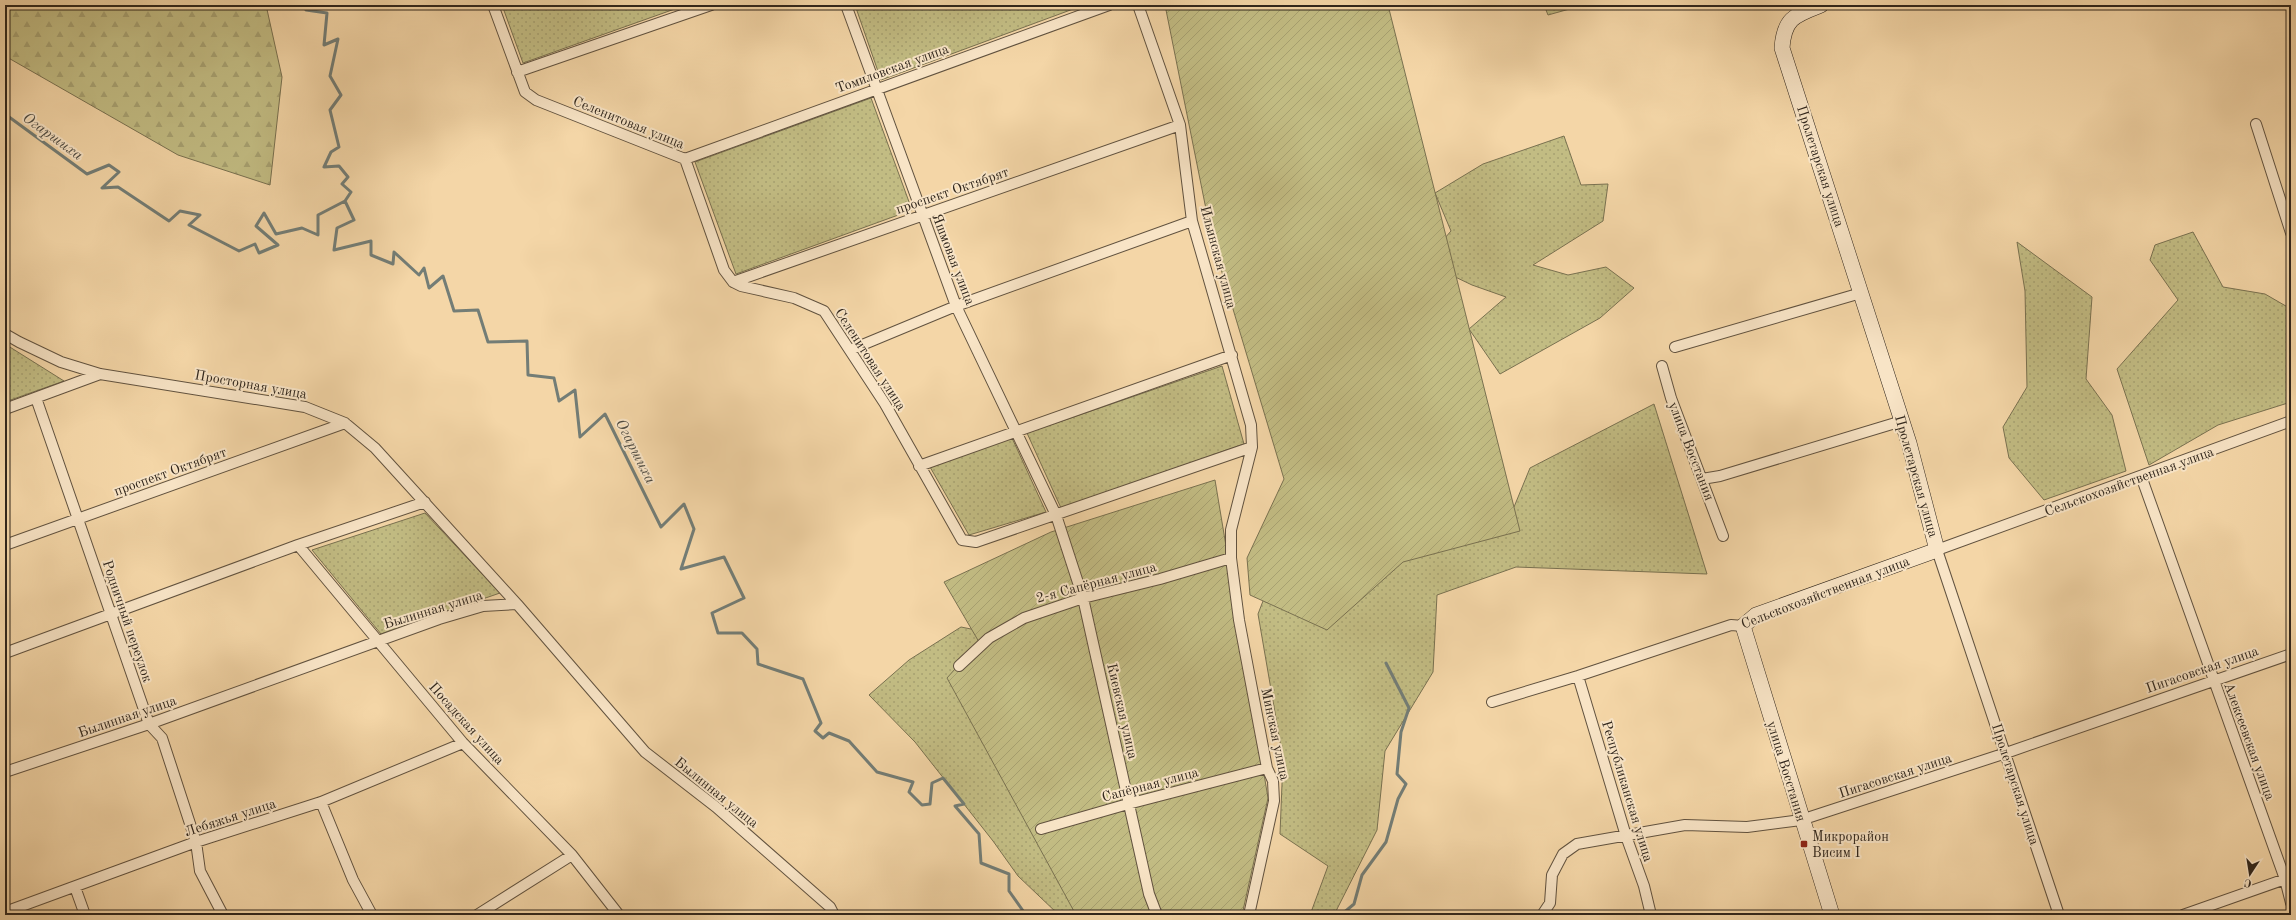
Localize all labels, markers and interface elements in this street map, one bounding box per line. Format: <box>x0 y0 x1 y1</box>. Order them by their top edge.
street label: Томиловская улица <box>834 42 951 96</box>
street label: Селенитовая улица <box>571 94 686 152</box>
street label: Пролетарская улица <box>1794 104 1846 229</box>
water label: Огаршиха <box>19 110 85 164</box>
street label: проспект Октябрят <box>894 165 1011 217</box>
street label: Ильинская улица <box>1198 204 1239 310</box>
street label: Яшмовая улица <box>929 212 977 307</box>
street label: Селенитовая улица <box>832 306 908 413</box>
street label: Просторная улица <box>194 368 308 402</box>
street label: улица Восстания <box>1666 400 1716 503</box>
street label: Пролетарская улица <box>1892 414 1940 539</box>
water label: Огаршиха <box>612 417 657 486</box>
street label: проспект Октябрят <box>112 445 229 499</box>
street label: Сельскохозяйственная улица <box>2043 445 2216 519</box>
street label: Сельскохозяйственная улица <box>1739 554 1912 632</box>
street label: Родничный переулок <box>100 558 155 684</box>
street label: 2-я Сапёрная улица <box>1035 560 1158 606</box>
street label: Былинная улица <box>382 588 485 632</box>
street label: Пигасовская улица <box>2144 644 2260 696</box>
street label: Киевская улица <box>1104 662 1140 761</box>
street label: Посадская улица <box>426 680 507 767</box>
street label: Алексеевская улица <box>2221 681 2277 802</box>
street label: Минская улица <box>1258 687 1292 782</box>
street label: Былинная улица <box>76 694 178 740</box>
street label: Республиканская улица <box>1599 719 1655 863</box>
street label: улица Восстания <box>1764 719 1808 823</box>
street label: Пролетарская улица <box>1989 722 2041 847</box>
street label: Пигасовская улица <box>1837 751 1954 801</box>
street label: Былинная улица <box>672 755 761 831</box>
street label: Сапёрная улица <box>1101 765 1200 805</box>
street label: Лебяжья улица <box>183 797 278 839</box>
place label: Микрорайон Висим I <box>1812 830 1889 860</box>
marker: Микрорайон Висим I <box>1799 839 1809 849</box>
north arrow <box>2230 854 2270 894</box>
text: С <box>2244 876 2253 888</box>

